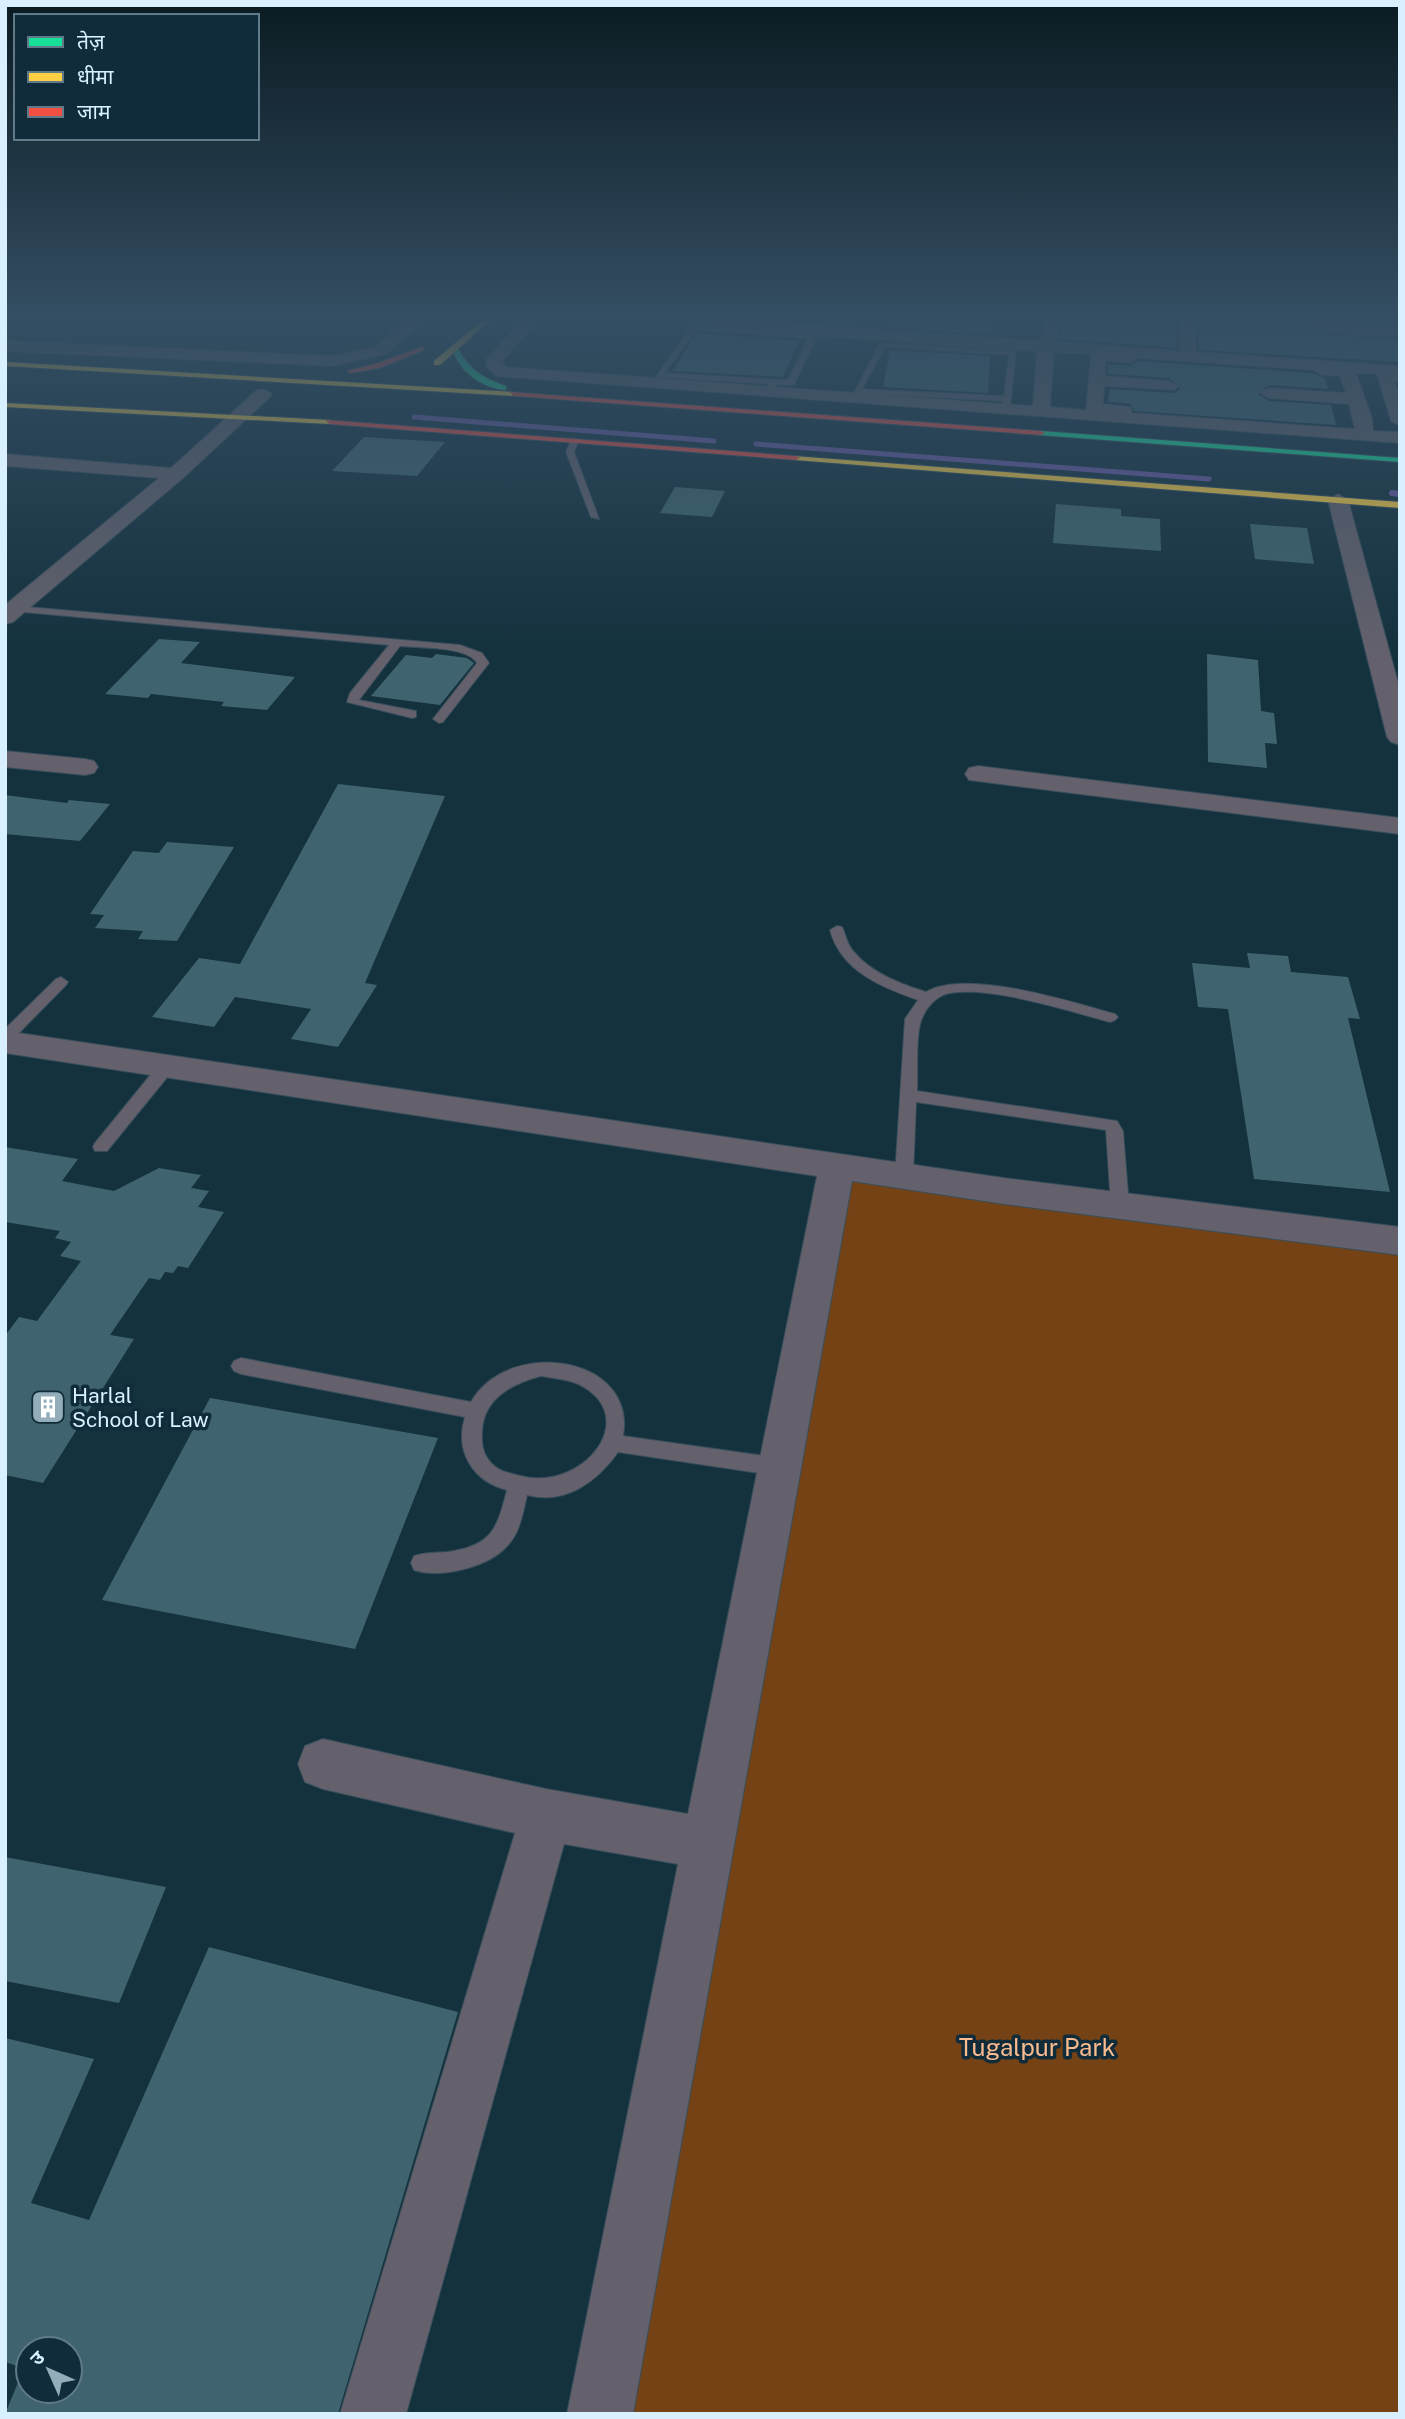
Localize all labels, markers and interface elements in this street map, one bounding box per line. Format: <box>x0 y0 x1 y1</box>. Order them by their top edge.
legend <box>14 14 259 140</box>
text: तेज़ <box>77 29 105 54</box>
text: धीमा <box>77 64 114 89</box>
text: जाम <box>77 99 111 124</box>
place label: Harlal School of Law <box>72 1383 209 1432</box>
building icon: Harlal School of Law <box>29 1388 67 1426</box>
park label: Tugalpur Park <box>959 2033 1115 2061</box>
north arrow <box>14 2335 84 2405</box>
text: उ <box>25 2346 49 2370</box>

